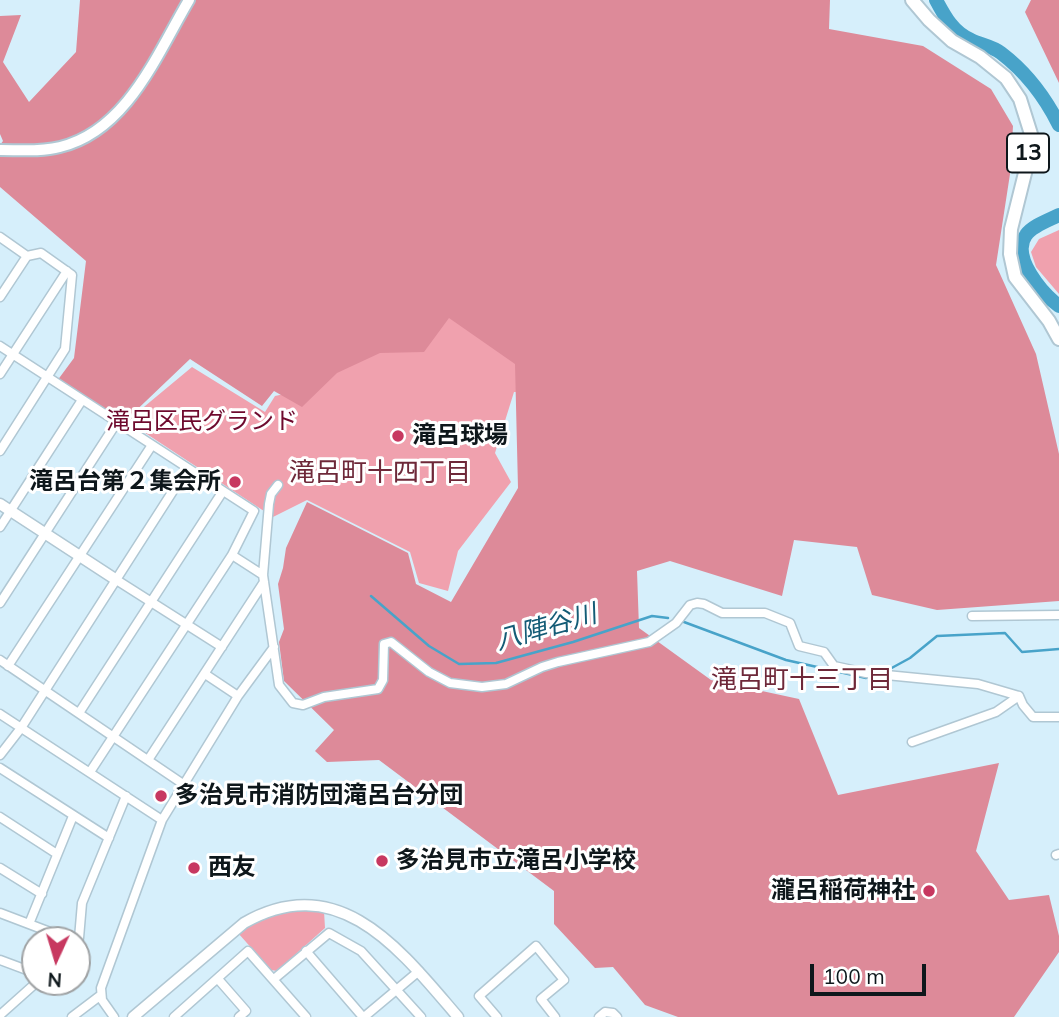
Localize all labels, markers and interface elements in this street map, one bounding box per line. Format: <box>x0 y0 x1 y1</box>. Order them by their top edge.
road number: 13 <box>1007 134 1049 172</box>
park label: 滝呂区民グランド <box>106 408 298 436</box>
place label: 滝呂球場 <box>412 422 508 450</box>
marker: 滝呂球場 <box>390 428 406 444</box>
district label: 滝呂町十四丁目 <box>289 457 471 489</box>
place label: 滝呂台第２集会所 <box>29 468 221 496</box>
marker: 滝呂台第２集会所 <box>227 474 243 490</box>
water label: 八陣谷川 <box>492 599 600 657</box>
district label: 滝呂町十三丁目 <box>711 664 893 696</box>
place label: 多治見市消防団滝呂台分団 <box>175 782 463 810</box>
marker: 多治見市消防団滝呂台分団 <box>153 788 169 804</box>
place label: 多治見市立滝呂小学校 <box>396 847 636 875</box>
marker: 多治見市立滝呂小学校 <box>374 853 390 869</box>
place label: 西友 <box>208 854 256 882</box>
marker: 西友 <box>186 860 202 876</box>
place label: 瀧呂稲荷神社 <box>771 877 915 905</box>
marker: 瀧呂稲荷神社 <box>921 883 937 899</box>
north arrow <box>21 926 91 996</box>
scale bar <box>814 950 930 994</box>
text: 100 m <box>823 963 885 989</box>
text: N <box>47 967 63 992</box>

